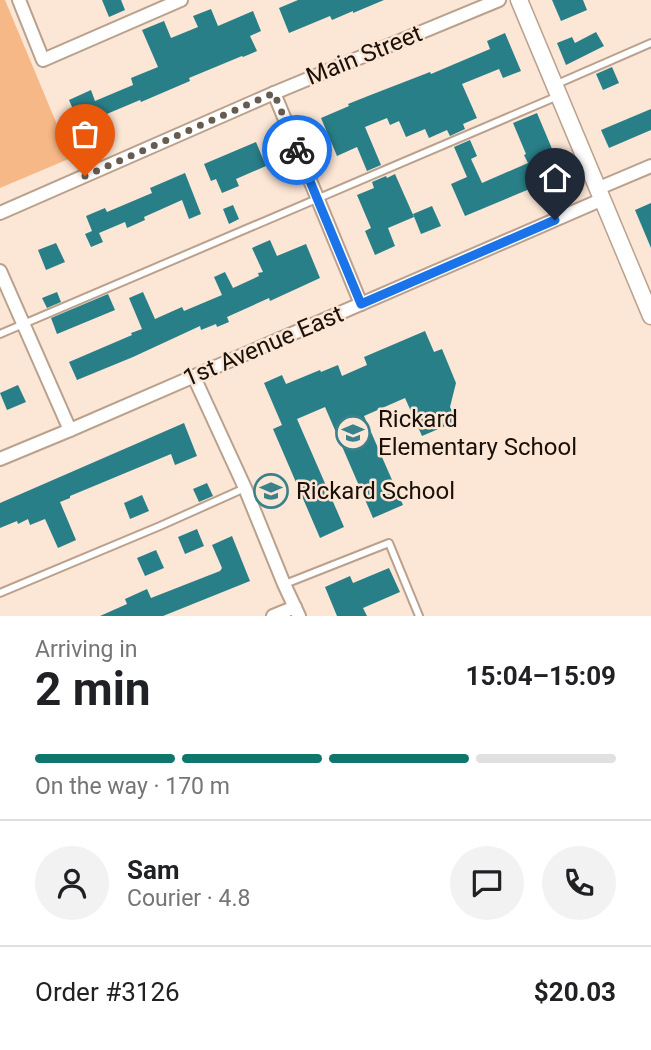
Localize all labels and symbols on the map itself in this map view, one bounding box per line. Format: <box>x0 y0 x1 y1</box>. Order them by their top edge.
street label: Main Street <box>302 19 426 91</box>
pin <box>55 104 115 176</box>
courier <box>262 115 332 185</box>
pin <box>525 148 585 220</box>
street label: 1st Avenue East <box>179 300 347 392</box>
place label: Rickard Elementary School <box>378 405 577 461</box>
school or university icon: Rickard Elementary School <box>334 414 372 452</box>
school or university icon: Rickard School <box>252 472 290 510</box>
place label: Rickard School <box>296 477 455 505</box>

